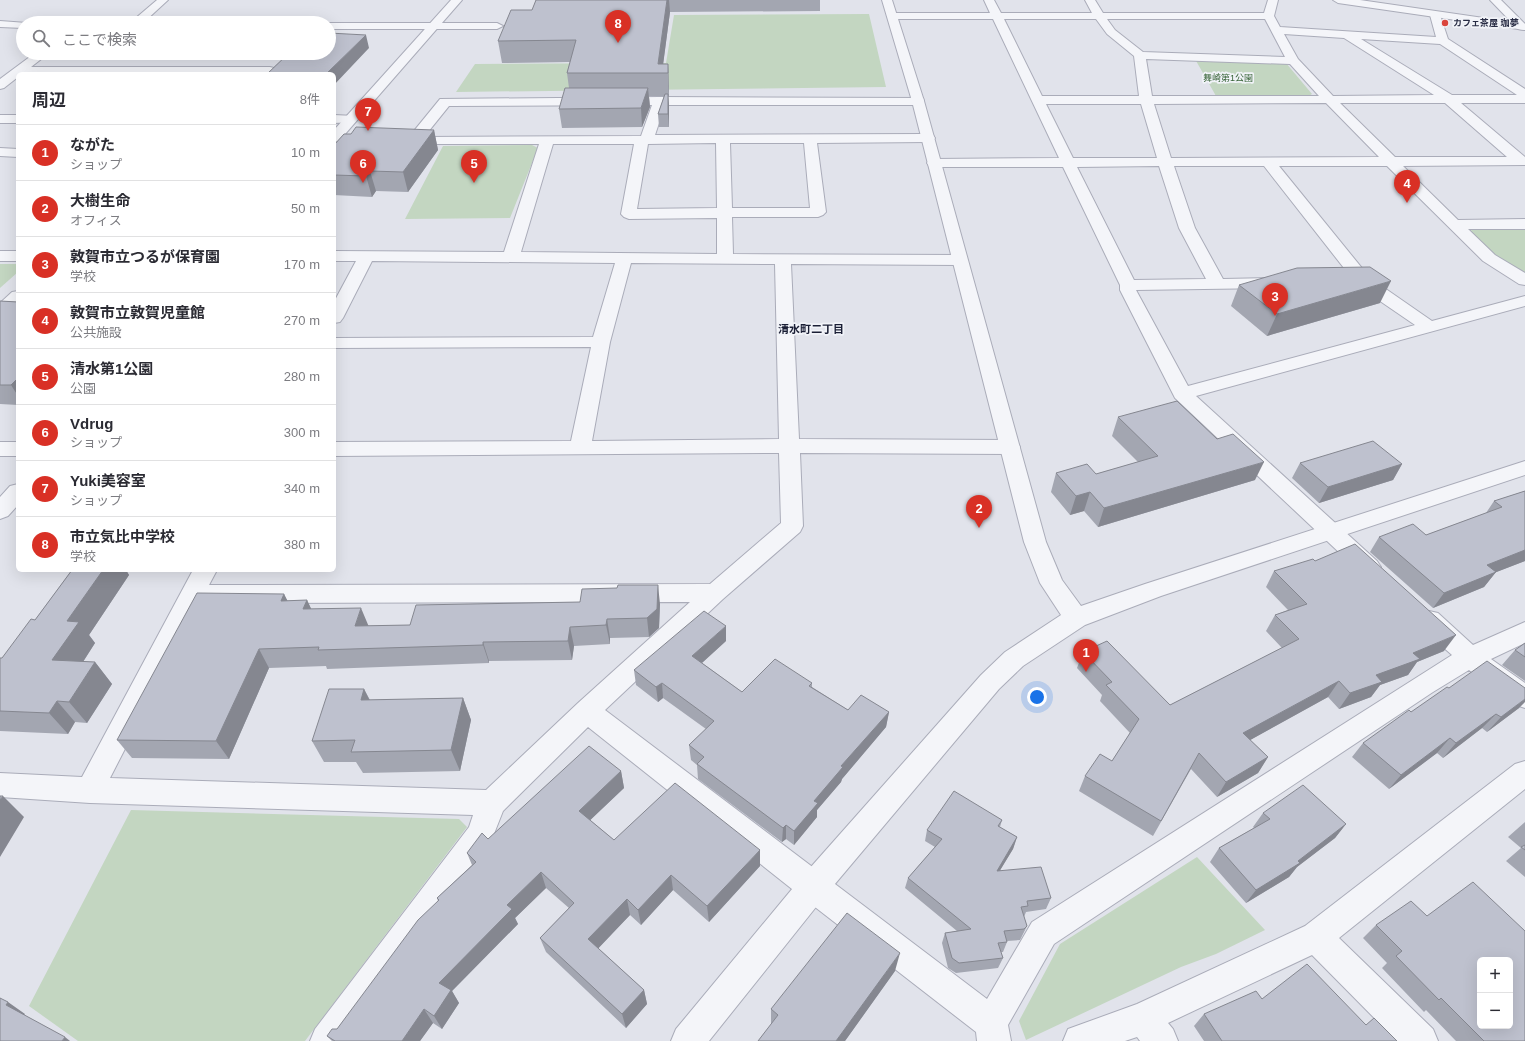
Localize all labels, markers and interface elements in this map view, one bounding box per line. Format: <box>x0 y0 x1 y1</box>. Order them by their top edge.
pin: 8 <box>605 10 631 43</box>
search box <box>16 16 336 60</box>
marker: カフェ茶屋 珈夢 <box>1440 18 1450 28</box>
place label: カフェ茶屋 珈夢 <box>1453 18 1519 28</box>
icon: search <box>30 27 52 49</box>
text: ここで検索 <box>62 31 137 48</box>
park label: 舞崎第1公園 <box>1203 73 1253 83</box>
text: 周辺 <box>32 91 66 110</box>
text: 8件 <box>300 92 320 107</box>
pin: 7 <box>355 98 381 131</box>
text: ながた <box>70 136 115 153</box>
text: 1 <box>41 145 49 160</box>
text: 10 m <box>291 145 320 160</box>
pin: 6 <box>350 150 376 183</box>
pin: 5 <box>461 150 487 183</box>
text: ショップ <box>70 157 122 172</box>
pin: 4 <box>1394 170 1420 203</box>
text: 大樹生命 <box>70 192 130 209</box>
text: 2 <box>41 201 49 216</box>
text: 50 m <box>291 201 320 216</box>
text: オフィス <box>70 213 122 228</box>
text: 敦賀市立つるが保育園 <box>70 248 220 265</box>
text: 3 <box>41 257 49 272</box>
text: 170 m <box>284 257 320 272</box>
text: 学校 <box>70 269 96 284</box>
pin: 3 <box>1262 283 1288 316</box>
text: 敦賀市立敦賀児童館 <box>70 304 205 321</box>
text: 4 <box>41 313 49 328</box>
text: 270 m <box>284 313 320 328</box>
district label: 清水町二丁目 <box>778 323 844 335</box>
text: 公共施設 <box>70 325 122 340</box>
text: 清水第1公園 <box>70 360 153 377</box>
text: 5 <box>41 369 49 384</box>
text: 280 m <box>284 369 320 384</box>
text: 公園 <box>70 381 96 396</box>
text: Vdrug <box>70 415 113 432</box>
text: 6 <box>41 425 49 440</box>
text: 300 m <box>284 425 320 440</box>
text: ショップ <box>70 435 122 450</box>
text: Yuki美容室 <box>70 472 146 489</box>
text: 7 <box>41 481 49 496</box>
text: 340 m <box>284 481 320 496</box>
text: ショップ <box>70 493 122 508</box>
pin: 2 <box>966 495 992 528</box>
text: 市立気比中学校 <box>70 528 175 545</box>
text: 8 <box>41 537 49 552</box>
text: 380 m <box>284 537 320 552</box>
text: 学校 <box>70 549 96 564</box>
pin: 1 <box>1073 639 1099 672</box>
your location <box>1027 687 1047 707</box>
map controls <box>1477 957 1513 1029</box>
button: + <box>1477 957 1513 993</box>
button: − <box>1477 993 1513 1029</box>

